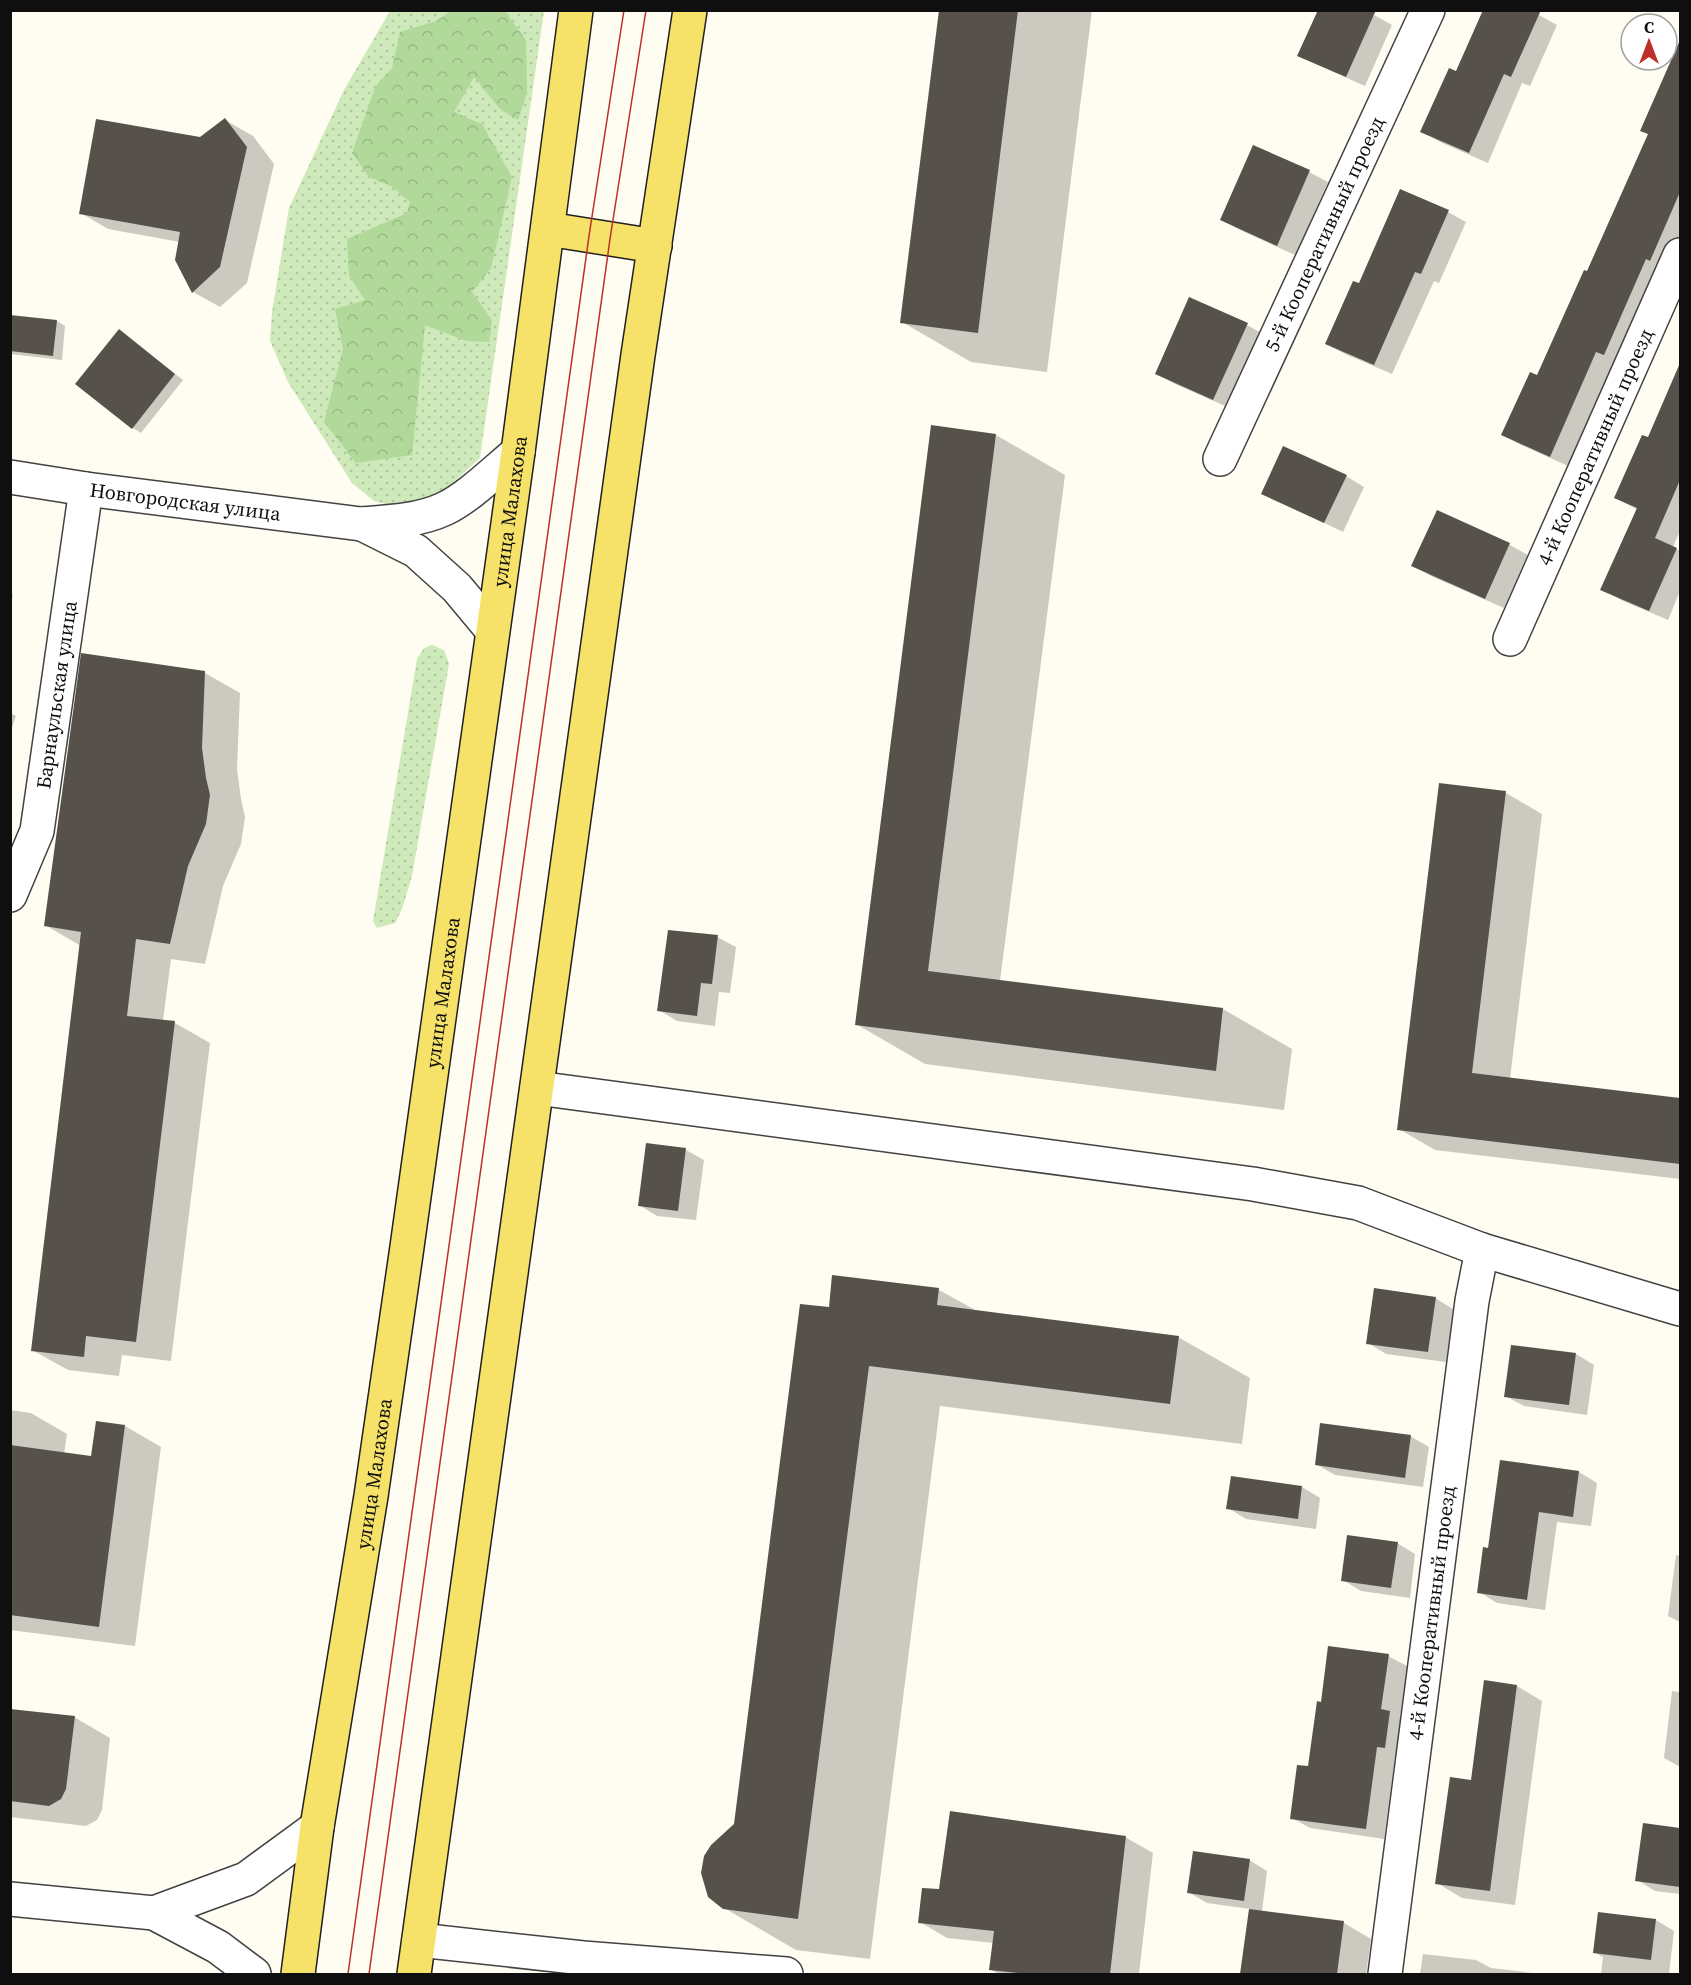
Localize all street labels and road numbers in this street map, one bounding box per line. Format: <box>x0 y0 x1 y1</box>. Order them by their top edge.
street label: 5-й Кооперативный проезд <box>1258 112 1391 356</box>
street label: 4-й Кооперативный проезд <box>1530 324 1660 570</box>
street label: улица Малахова <box>485 433 534 589</box>
street label: Новгородская улица <box>88 476 283 528</box>
street label: Барнаульская улица <box>29 598 84 791</box>
street label: улица Малахова <box>418 915 467 1070</box>
street label: улица Малахова <box>349 1396 399 1551</box>
street label: 4-й Кооперативный проезд <box>1401 1484 1462 1742</box>

